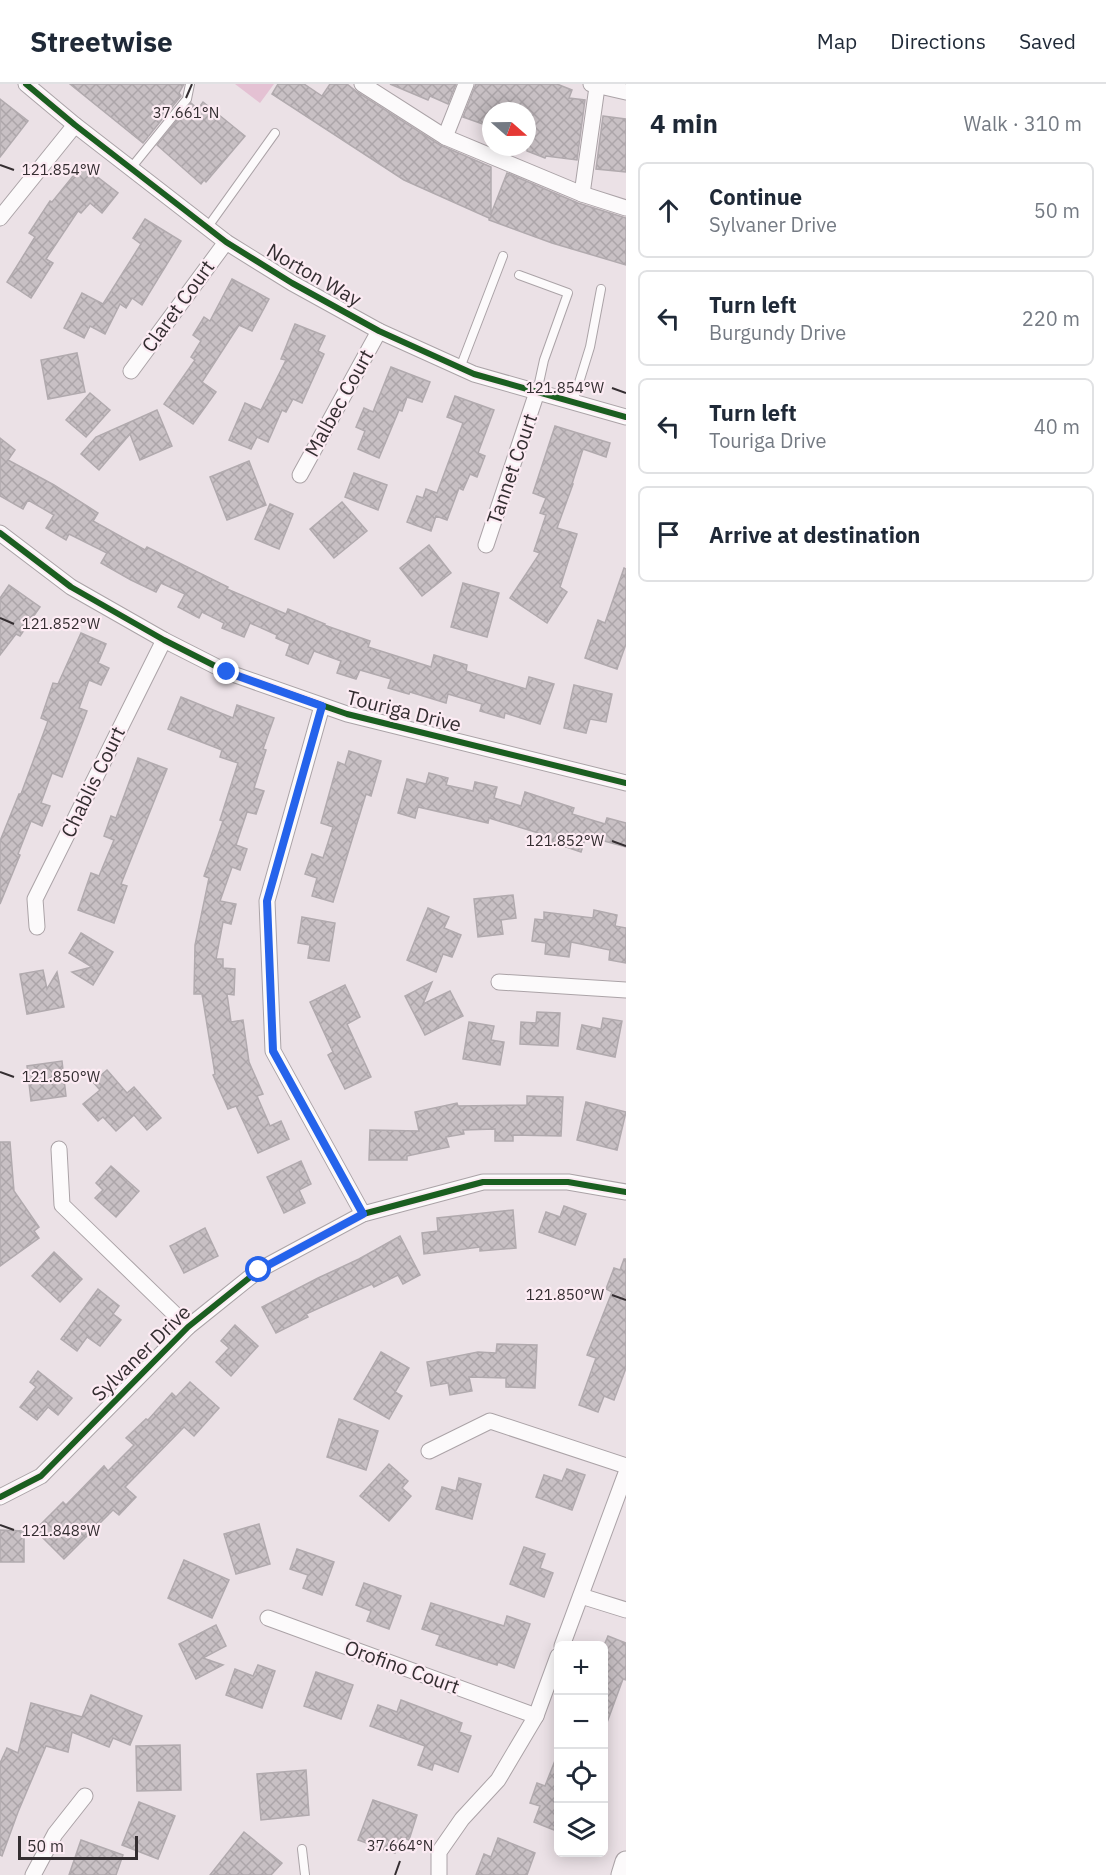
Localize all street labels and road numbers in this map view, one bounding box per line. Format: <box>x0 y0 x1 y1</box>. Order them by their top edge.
street label: Norton Way <box>262 237 367 313</box>
street label: Claret Court <box>135 254 220 357</box>
street label: Malbec Court <box>298 344 379 461</box>
street label: Tannet Court <box>480 410 543 528</box>
street label: Touriga Drive <box>344 683 464 738</box>
street label: Chablis Court <box>54 722 131 842</box>
street label: Sylvaner Drive <box>85 1298 196 1407</box>
street label: Orofino Court <box>341 1633 463 1700</box>

